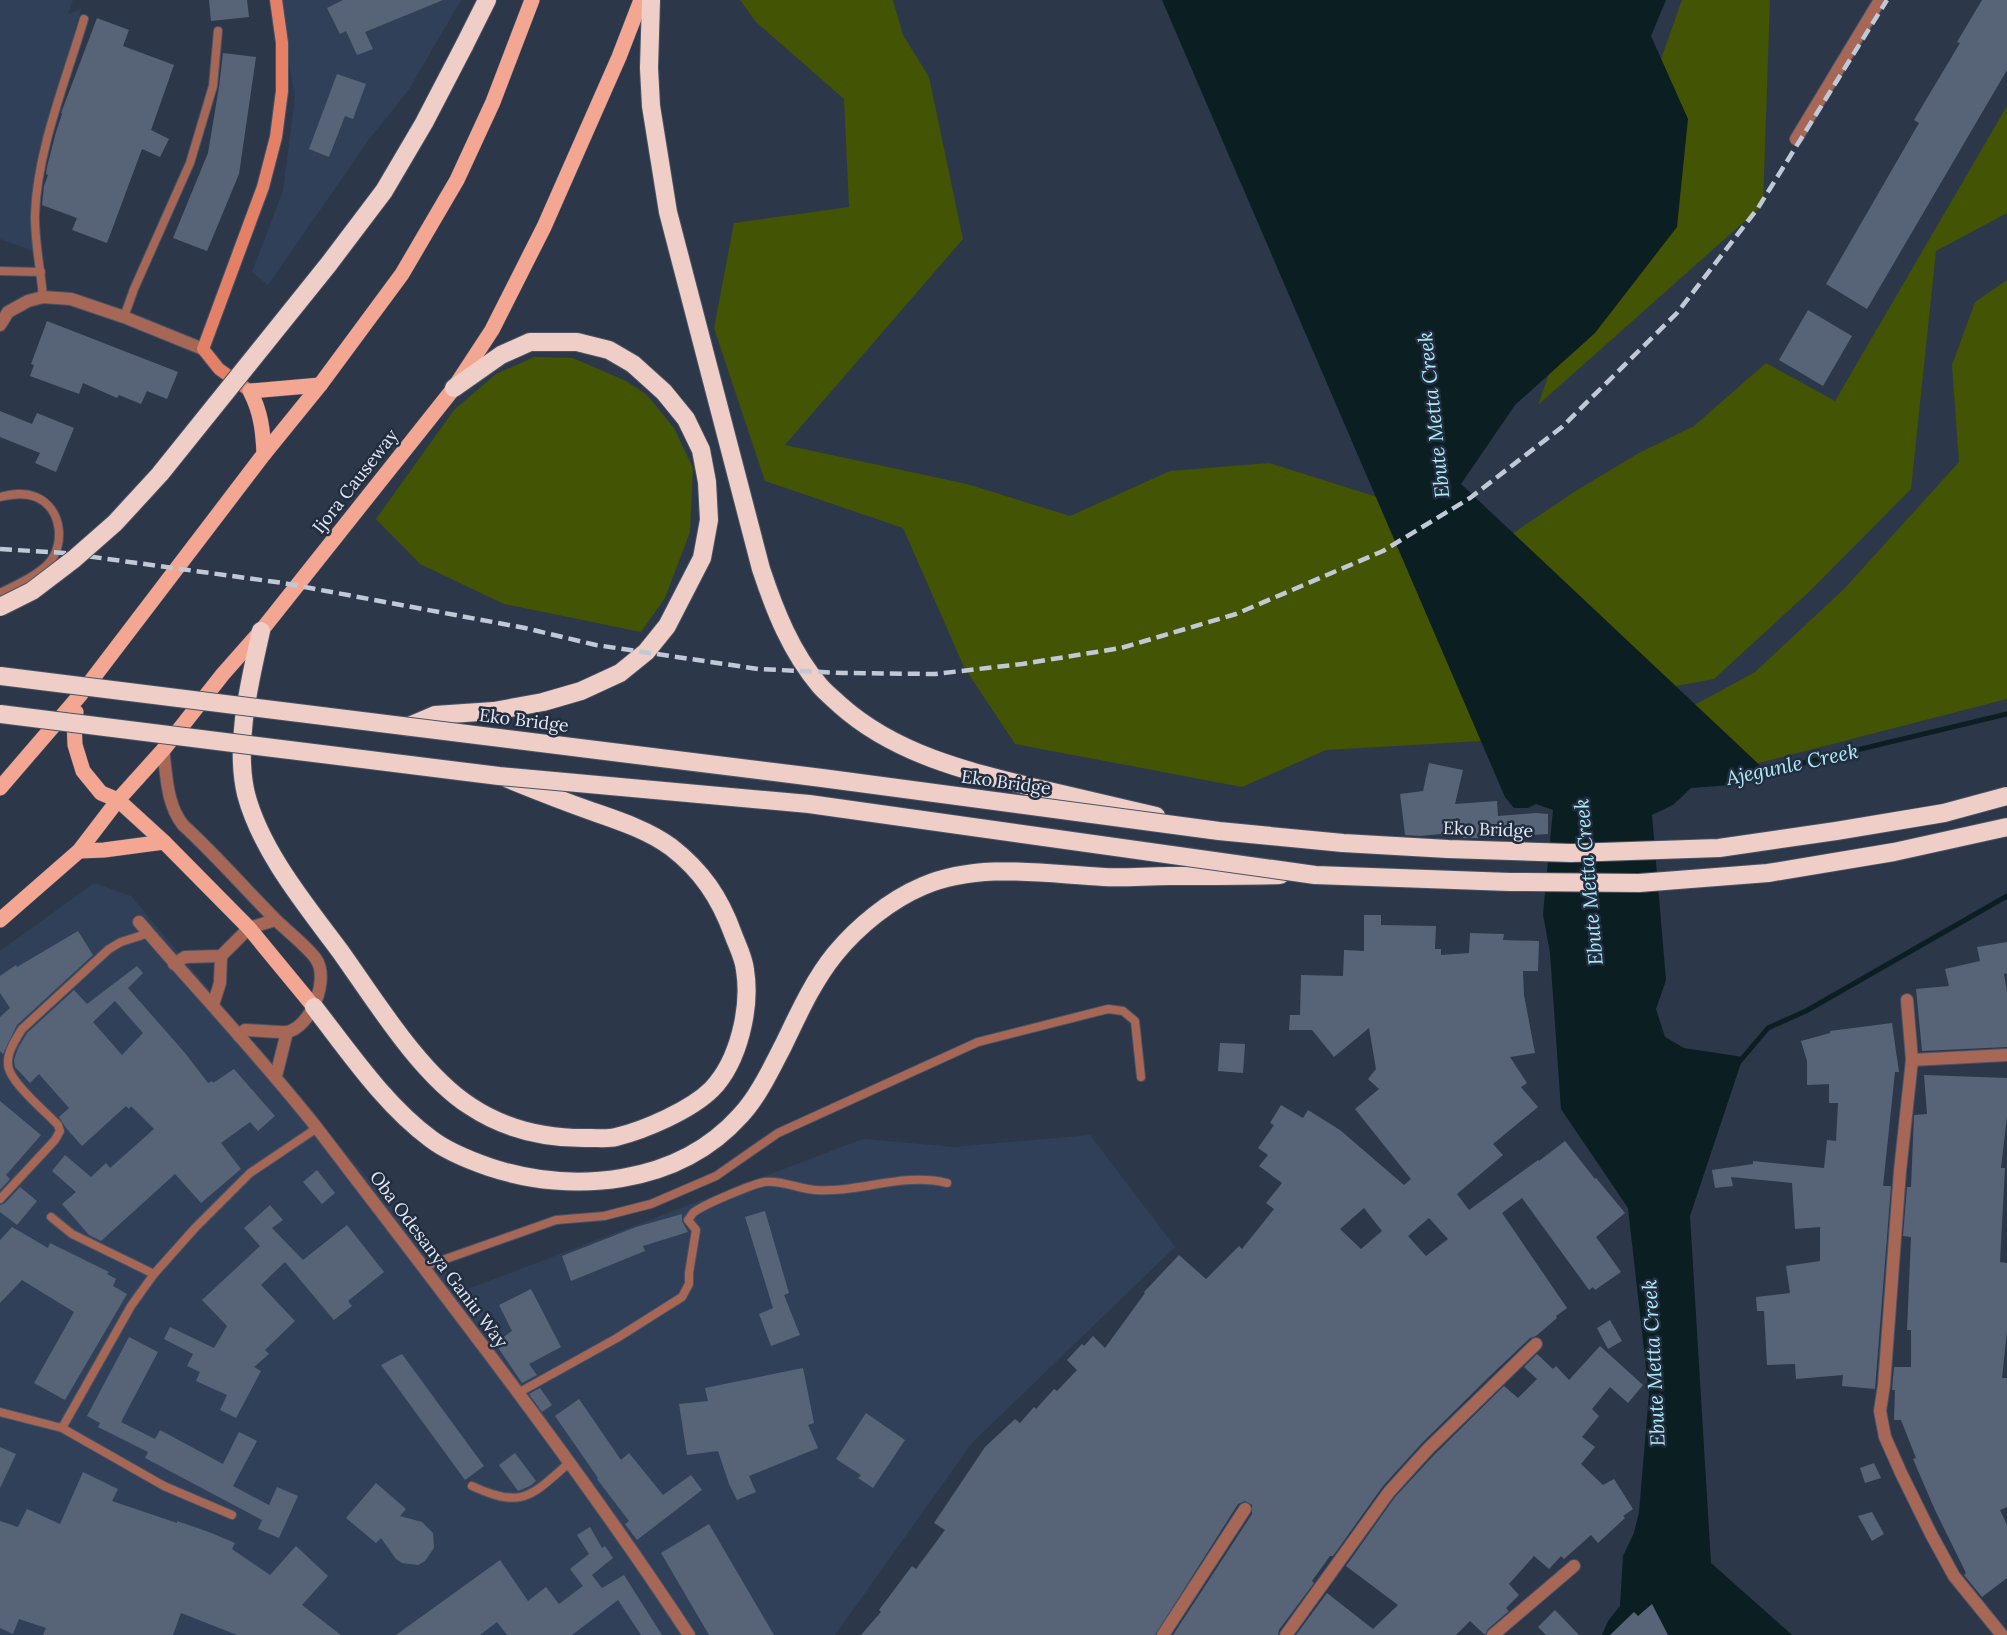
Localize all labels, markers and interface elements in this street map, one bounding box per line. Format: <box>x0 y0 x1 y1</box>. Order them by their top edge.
water label: Ebute Metta Creek <box>1412 331 1454 499</box>
street label: Ijora Causeway <box>307 424 403 538</box>
street label: Eko Bridge <box>478 703 570 737</box>
water label: Ajegunle Creek <box>1723 738 1860 790</box>
street label: Eko Bridge <box>960 764 1053 800</box>
water label: Ebute Metta Creek <box>1568 798 1608 966</box>
street label: Eko Bridge <box>1442 816 1534 842</box>
street label: Oba Odesanya Ganiu Way <box>365 1166 513 1352</box>
water label: Ebute Metta Creek <box>1636 1279 1670 1447</box>

